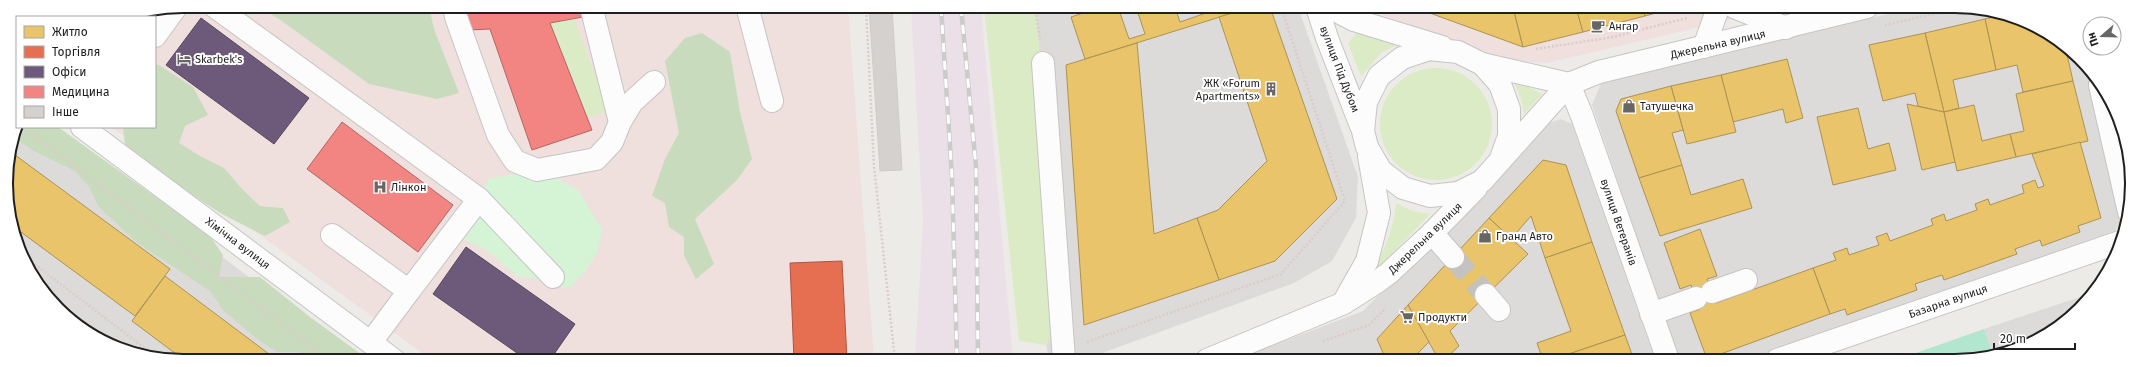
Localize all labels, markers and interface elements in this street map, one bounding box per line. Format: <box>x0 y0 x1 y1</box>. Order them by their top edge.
legend <box>16 16 156 128</box>
north arrow <box>2082 16 2122 56</box>
cafe icon: Ангар <box>1590 18 1606 34</box>
place label: Ангар <box>1609 20 1639 33</box>
street label: вулиця Під Дубом <box>1317 24 1362 114</box>
text: Житло <box>52 25 88 39</box>
street label: Джерельна вулиця <box>1668 27 1767 62</box>
text: Пн <box>2085 31 2102 48</box>
text: Торгівля <box>52 45 100 59</box>
hotel icon: Skarbek's <box>176 51 192 67</box>
place label: Skarbek's <box>195 53 242 66</box>
text: Офіси <box>52 65 86 79</box>
place label: ЖК «Forum Apartments» <box>1196 77 1260 103</box>
building icon: ЖК «Forum Apartments» <box>1263 81 1279 97</box>
text: Медицина <box>52 85 110 99</box>
shop icon: Татушечка <box>1621 98 1637 114</box>
place label: Татушечка <box>1640 100 1694 113</box>
text: Інше <box>52 105 79 119</box>
street label: вулиця Ветеранів <box>1598 177 1639 267</box>
hospital icon: Лінкон <box>372 179 388 195</box>
place label: Лінкон <box>391 181 426 194</box>
street label: Джерельна вулиця <box>1385 200 1465 277</box>
street label: Хімічна вулиця <box>203 215 273 272</box>
shop icon: Гранд Авто <box>1477 228 1493 244</box>
place label: Гранд Авто <box>1496 230 1553 243</box>
street label: Базарна вулиця <box>1907 282 1989 321</box>
supermarket icon: Продукти <box>1399 309 1415 325</box>
place label: Продукти <box>1418 311 1467 324</box>
scale bar <box>1994 325 2075 351</box>
text: 20 m <box>2000 332 2026 346</box>

